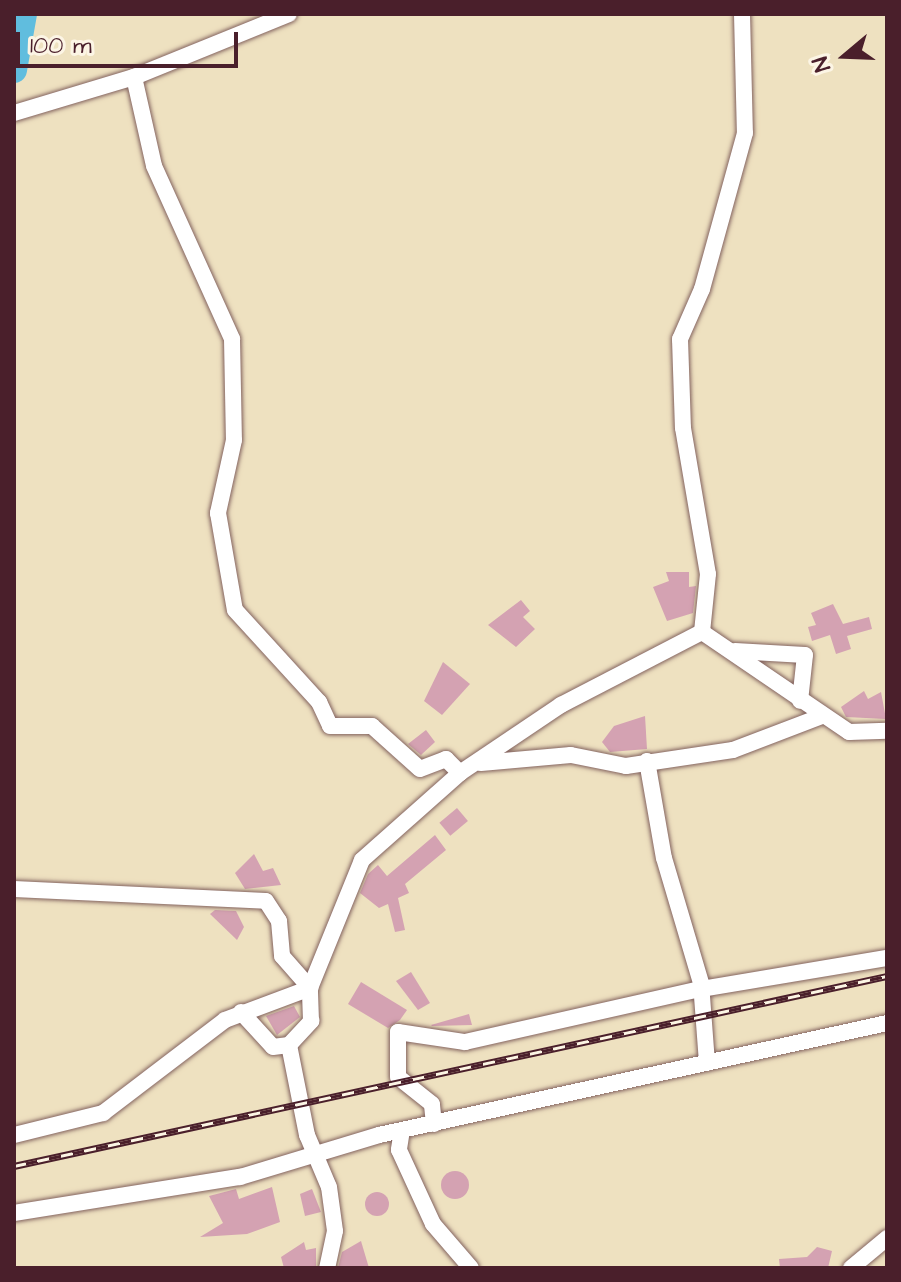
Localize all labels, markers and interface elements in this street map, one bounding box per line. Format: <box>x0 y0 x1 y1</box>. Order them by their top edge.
scale bar <box>20 16 242 66</box>
north arrow <box>805 16 885 96</box>
text: 100 m <box>30 29 92 63</box>
text: N <box>805 52 839 76</box>

